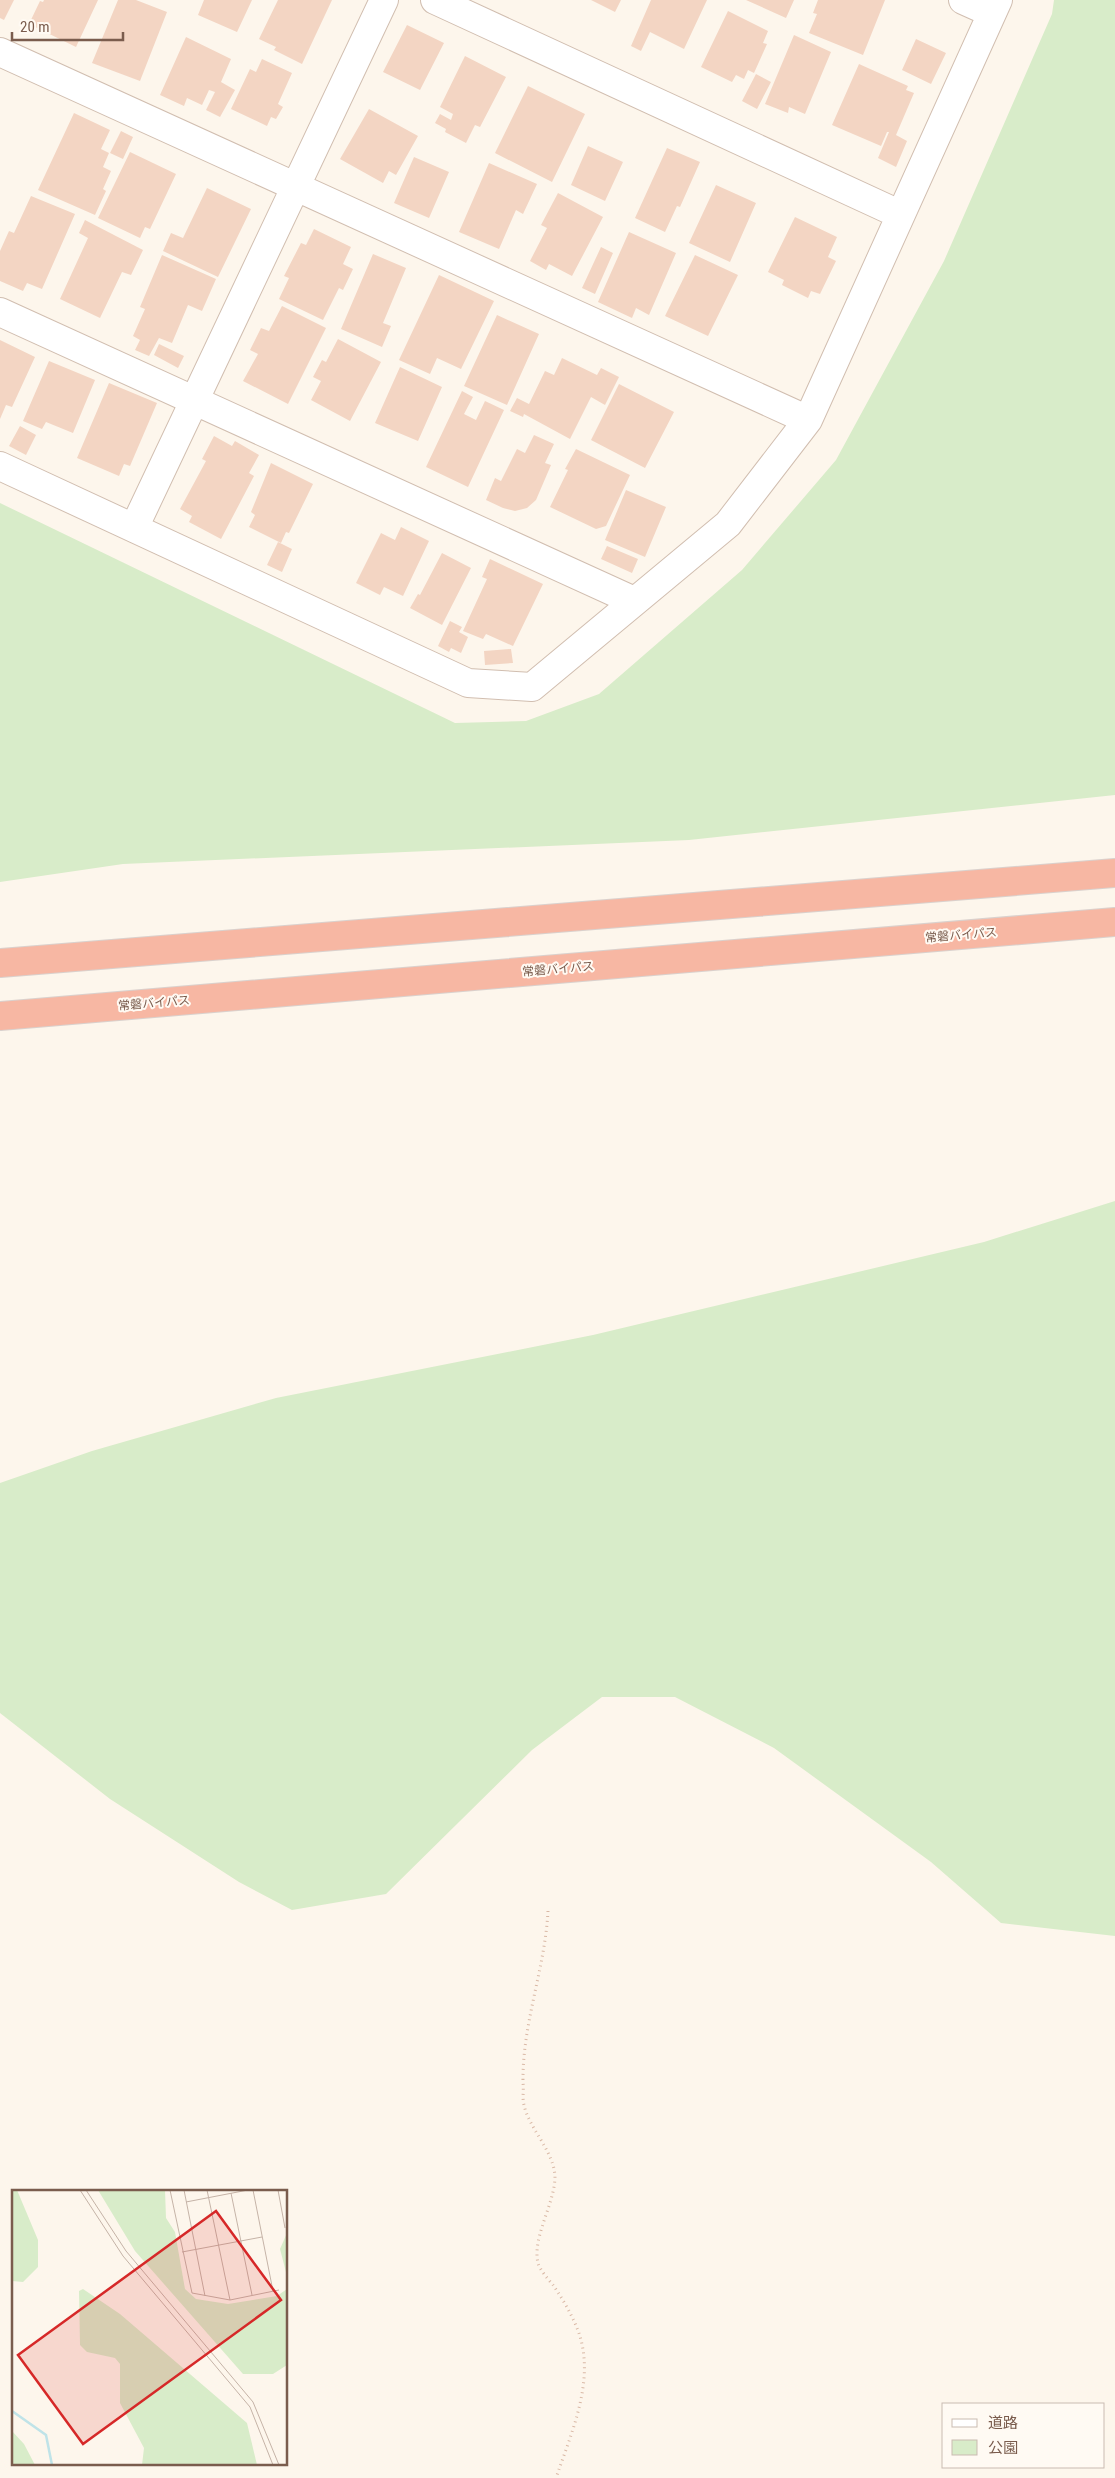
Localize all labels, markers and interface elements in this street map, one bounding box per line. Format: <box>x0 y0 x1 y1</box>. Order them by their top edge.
scale bar <box>12 10 124 42</box>
text: 20 m <box>20 18 50 36</box>
street label: 常磐バイパス <box>925 925 997 945</box>
street label: 常磐バイパス <box>522 959 594 979</box>
street label: 常磐バイパス <box>118 993 190 1013</box>
inset map <box>12 2190 288 2466</box>
legend <box>942 2403 1105 2468</box>
text: 道路 <box>988 2414 1018 2432</box>
text: 公園 <box>988 2439 1018 2457</box>

